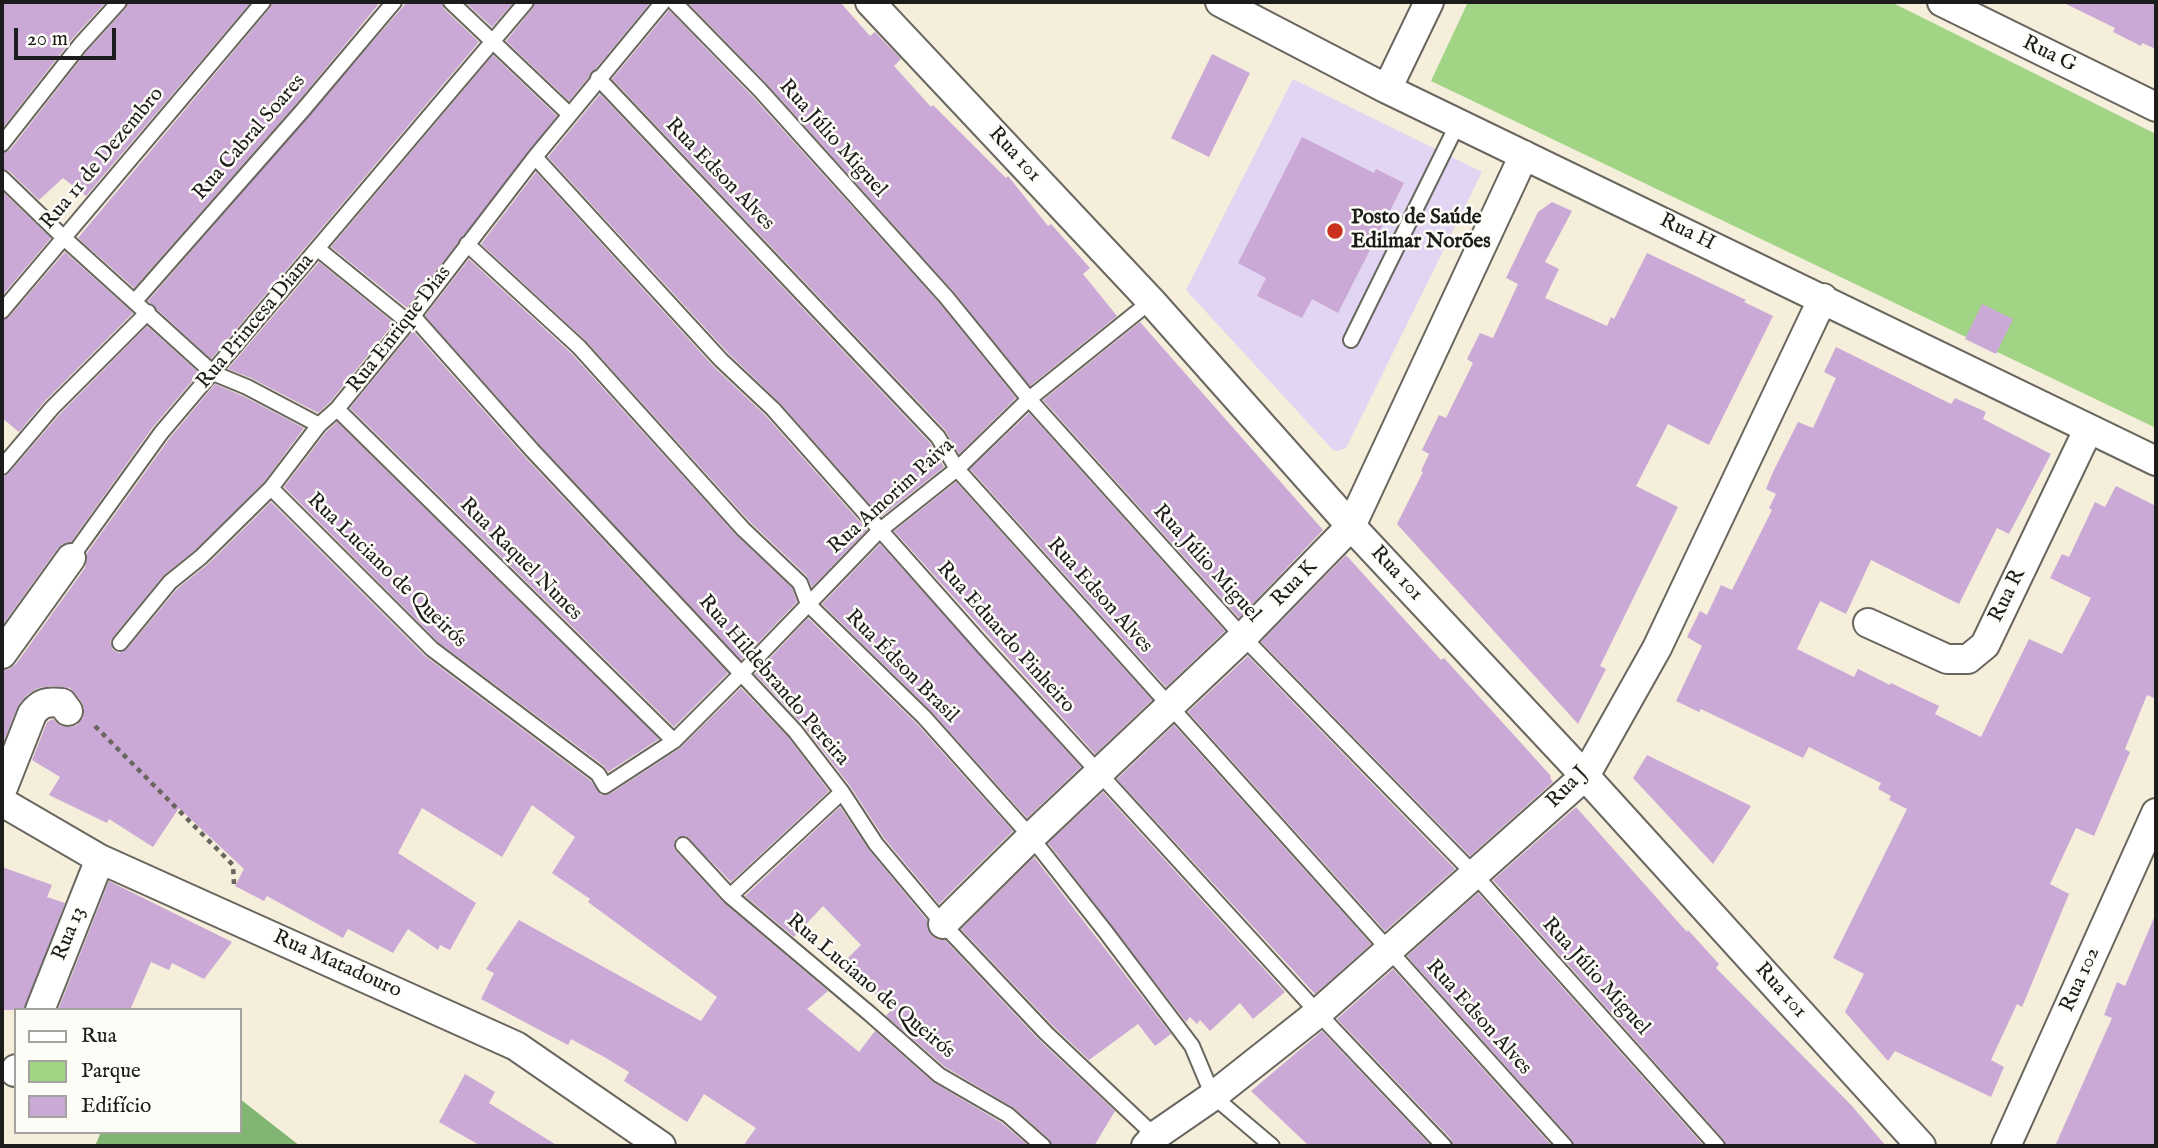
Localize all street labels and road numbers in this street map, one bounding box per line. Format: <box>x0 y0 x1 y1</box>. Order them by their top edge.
street label: Rua G <box>2018 31 2080 79</box>
street label: Rua Cabral Soares <box>188 70 312 206</box>
street label: Rua Júlio Miguel <box>773 75 891 203</box>
street label: Rua 11 de Dezembro <box>36 83 170 235</box>
street label: Rua Edson Alves <box>659 114 779 236</box>
street label: Rua 101 <box>982 122 1046 188</box>
street label: Rua H <box>1655 209 1719 257</box>
street label: Rua Princesa Diana <box>192 249 320 395</box>
street label: Rua Enrique Dias <box>343 262 457 398</box>
street label: Rua Amorim Paiva <box>824 434 960 560</box>
street label: Rua Luciano de Queirós <box>301 488 471 654</box>
street label: Rua Raquel Nunes <box>453 493 587 627</box>
street label: Rua Júlio Miguel <box>1147 500 1265 628</box>
street label: Rua Edson Alves <box>1041 533 1157 659</box>
street label: Rua 101 <box>1364 541 1428 607</box>
street label: Rua K <box>1267 555 1323 613</box>
street label: Rua Eduardo Pinheiro <box>930 557 1080 719</box>
street label: Rua R <box>1984 565 2032 627</box>
street label: Rua Hildebrando Pereira <box>692 590 854 772</box>
street label: Rua Édson Brasil <box>839 605 963 729</box>
street label: Rua J <box>1542 762 1594 814</box>
street label: Rua 13 <box>48 903 92 965</box>
street label: Rua Luciano de Queirós <box>781 909 959 1065</box>
street label: Rua Júlio Miguel <box>1536 913 1654 1041</box>
street label: Rua Matadouro <box>269 925 405 1005</box>
street label: Rua 102 <box>2056 944 2106 1016</box>
street label: Rua Edson Alves <box>1420 955 1536 1081</box>
street label: Rua 101 <box>1749 958 1811 1024</box>

